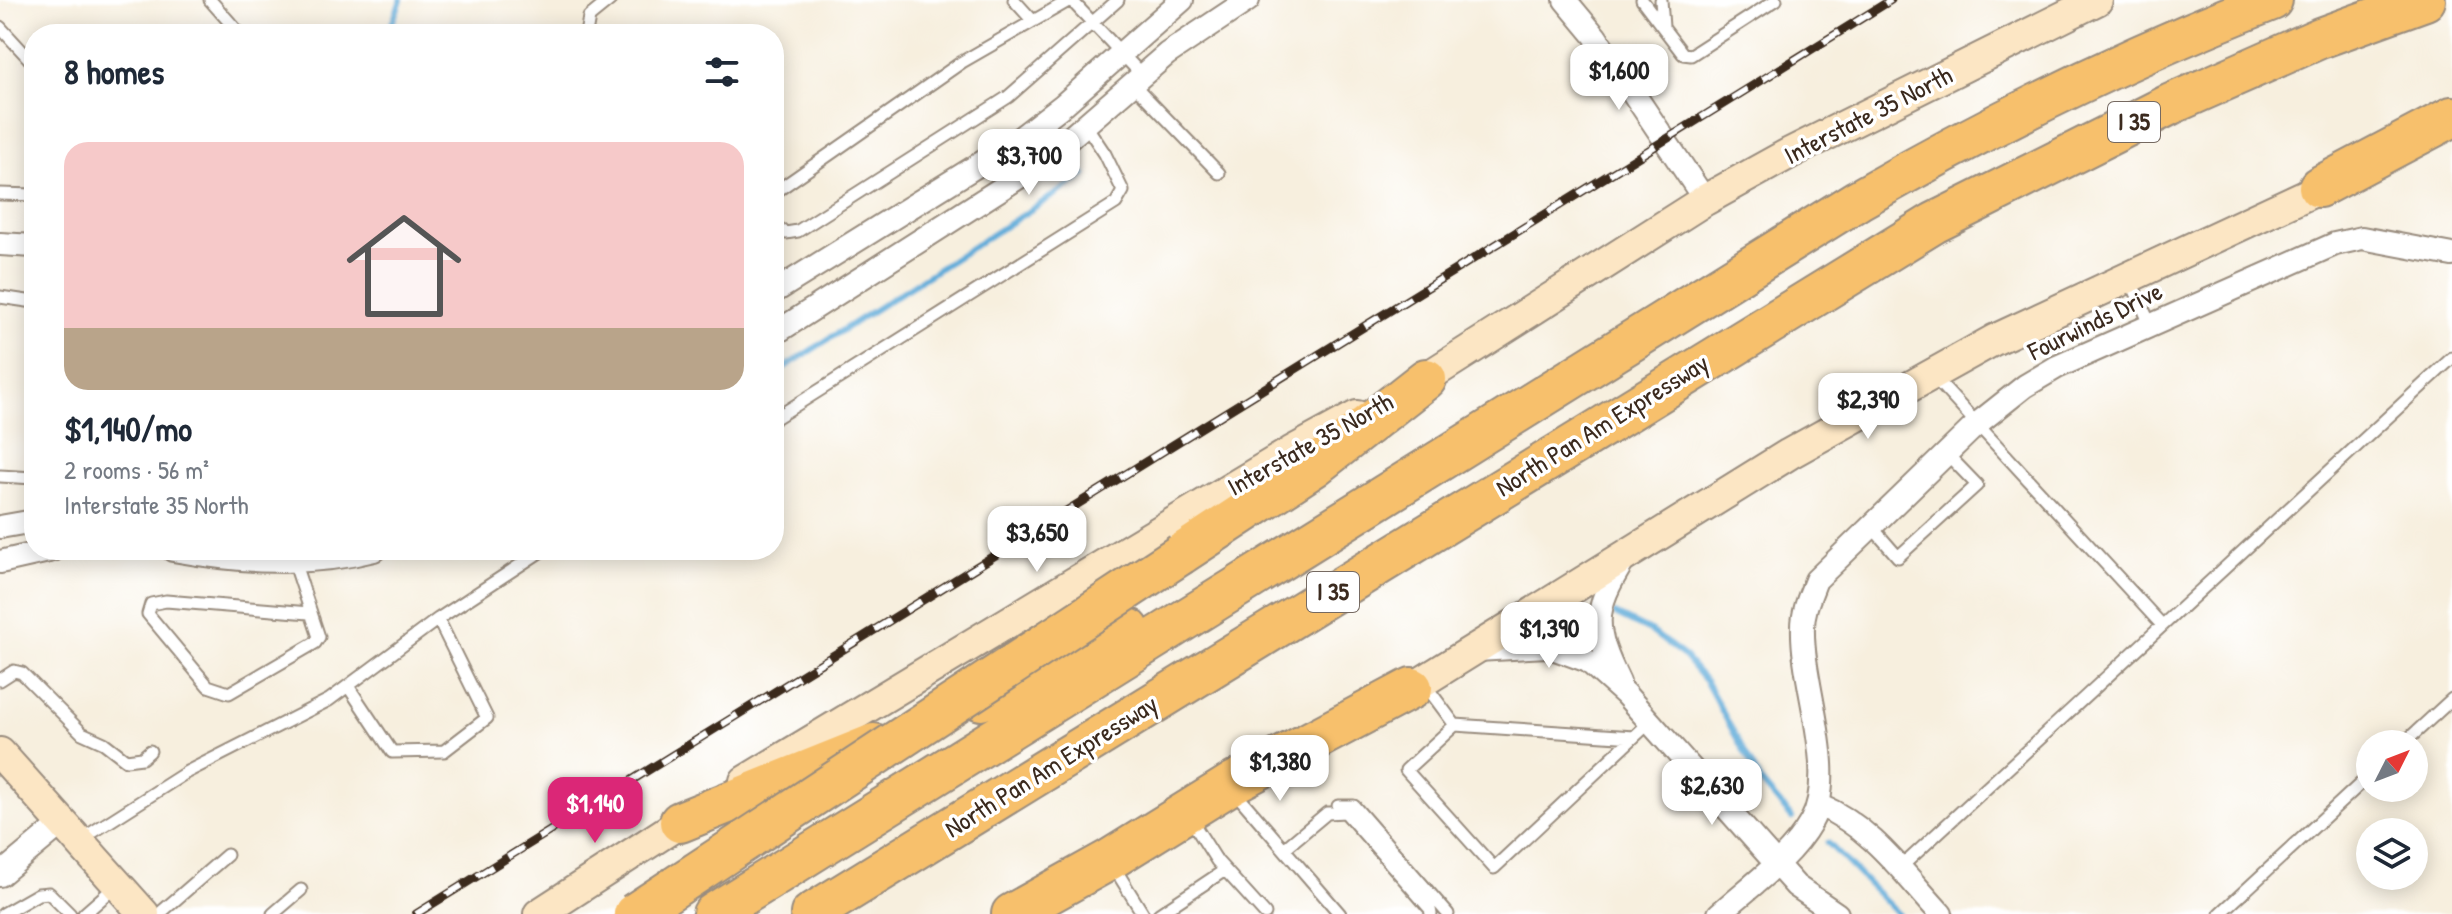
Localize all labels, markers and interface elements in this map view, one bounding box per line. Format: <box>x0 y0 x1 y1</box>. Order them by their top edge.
pin: $1,600 <box>1554 44 1684 112</box>
text: 8 homes <box>64 49 164 95</box>
icon: filters <box>700 50 744 94</box>
text: $1,600 <box>1588 52 1650 87</box>
street label: Interstate 35 North <box>1778 57 1958 172</box>
road number: I 35 <box>2108 102 2160 142</box>
pin: $3,700 <box>964 129 1094 197</box>
text: $3,700 <box>996 137 1062 172</box>
icon: home <box>332 194 476 338</box>
street label: Fourwinds Drive <box>2021 273 2168 369</box>
street label: North Pan Am Expressway <box>1489 345 1715 504</box>
pin: $2,390 <box>1803 373 1933 441</box>
text: $2,390 <box>1836 381 1900 416</box>
street label: Interstate 35 North <box>1221 384 1399 504</box>
text: $1,140/mo <box>64 406 192 452</box>
text: 2 rooms · 56 m² <box>64 452 209 487</box>
text: Interstate 35 North <box>64 487 248 522</box>
pin: $3,650 <box>972 506 1102 574</box>
text: $3,650 <box>1005 514 1069 549</box>
road number: I 35 <box>1307 572 1359 612</box>
pin: $1,390 <box>1484 602 1614 670</box>
text: $1,390 <box>1519 610 1579 645</box>
street label: North Pan Am Expressway <box>938 686 1164 845</box>
north arrow <box>2356 730 2428 802</box>
map controls <box>2356 730 2428 890</box>
pin: $1,380 <box>1215 735 1345 803</box>
text: $1,380 <box>1249 743 1311 778</box>
pin: $2,630 <box>1647 759 1777 827</box>
text: $2,630 <box>1680 767 1744 802</box>
pin: $1,140 <box>530 777 660 845</box>
text: $1,140 <box>566 785 624 820</box>
button: layers <box>2356 818 2428 890</box>

